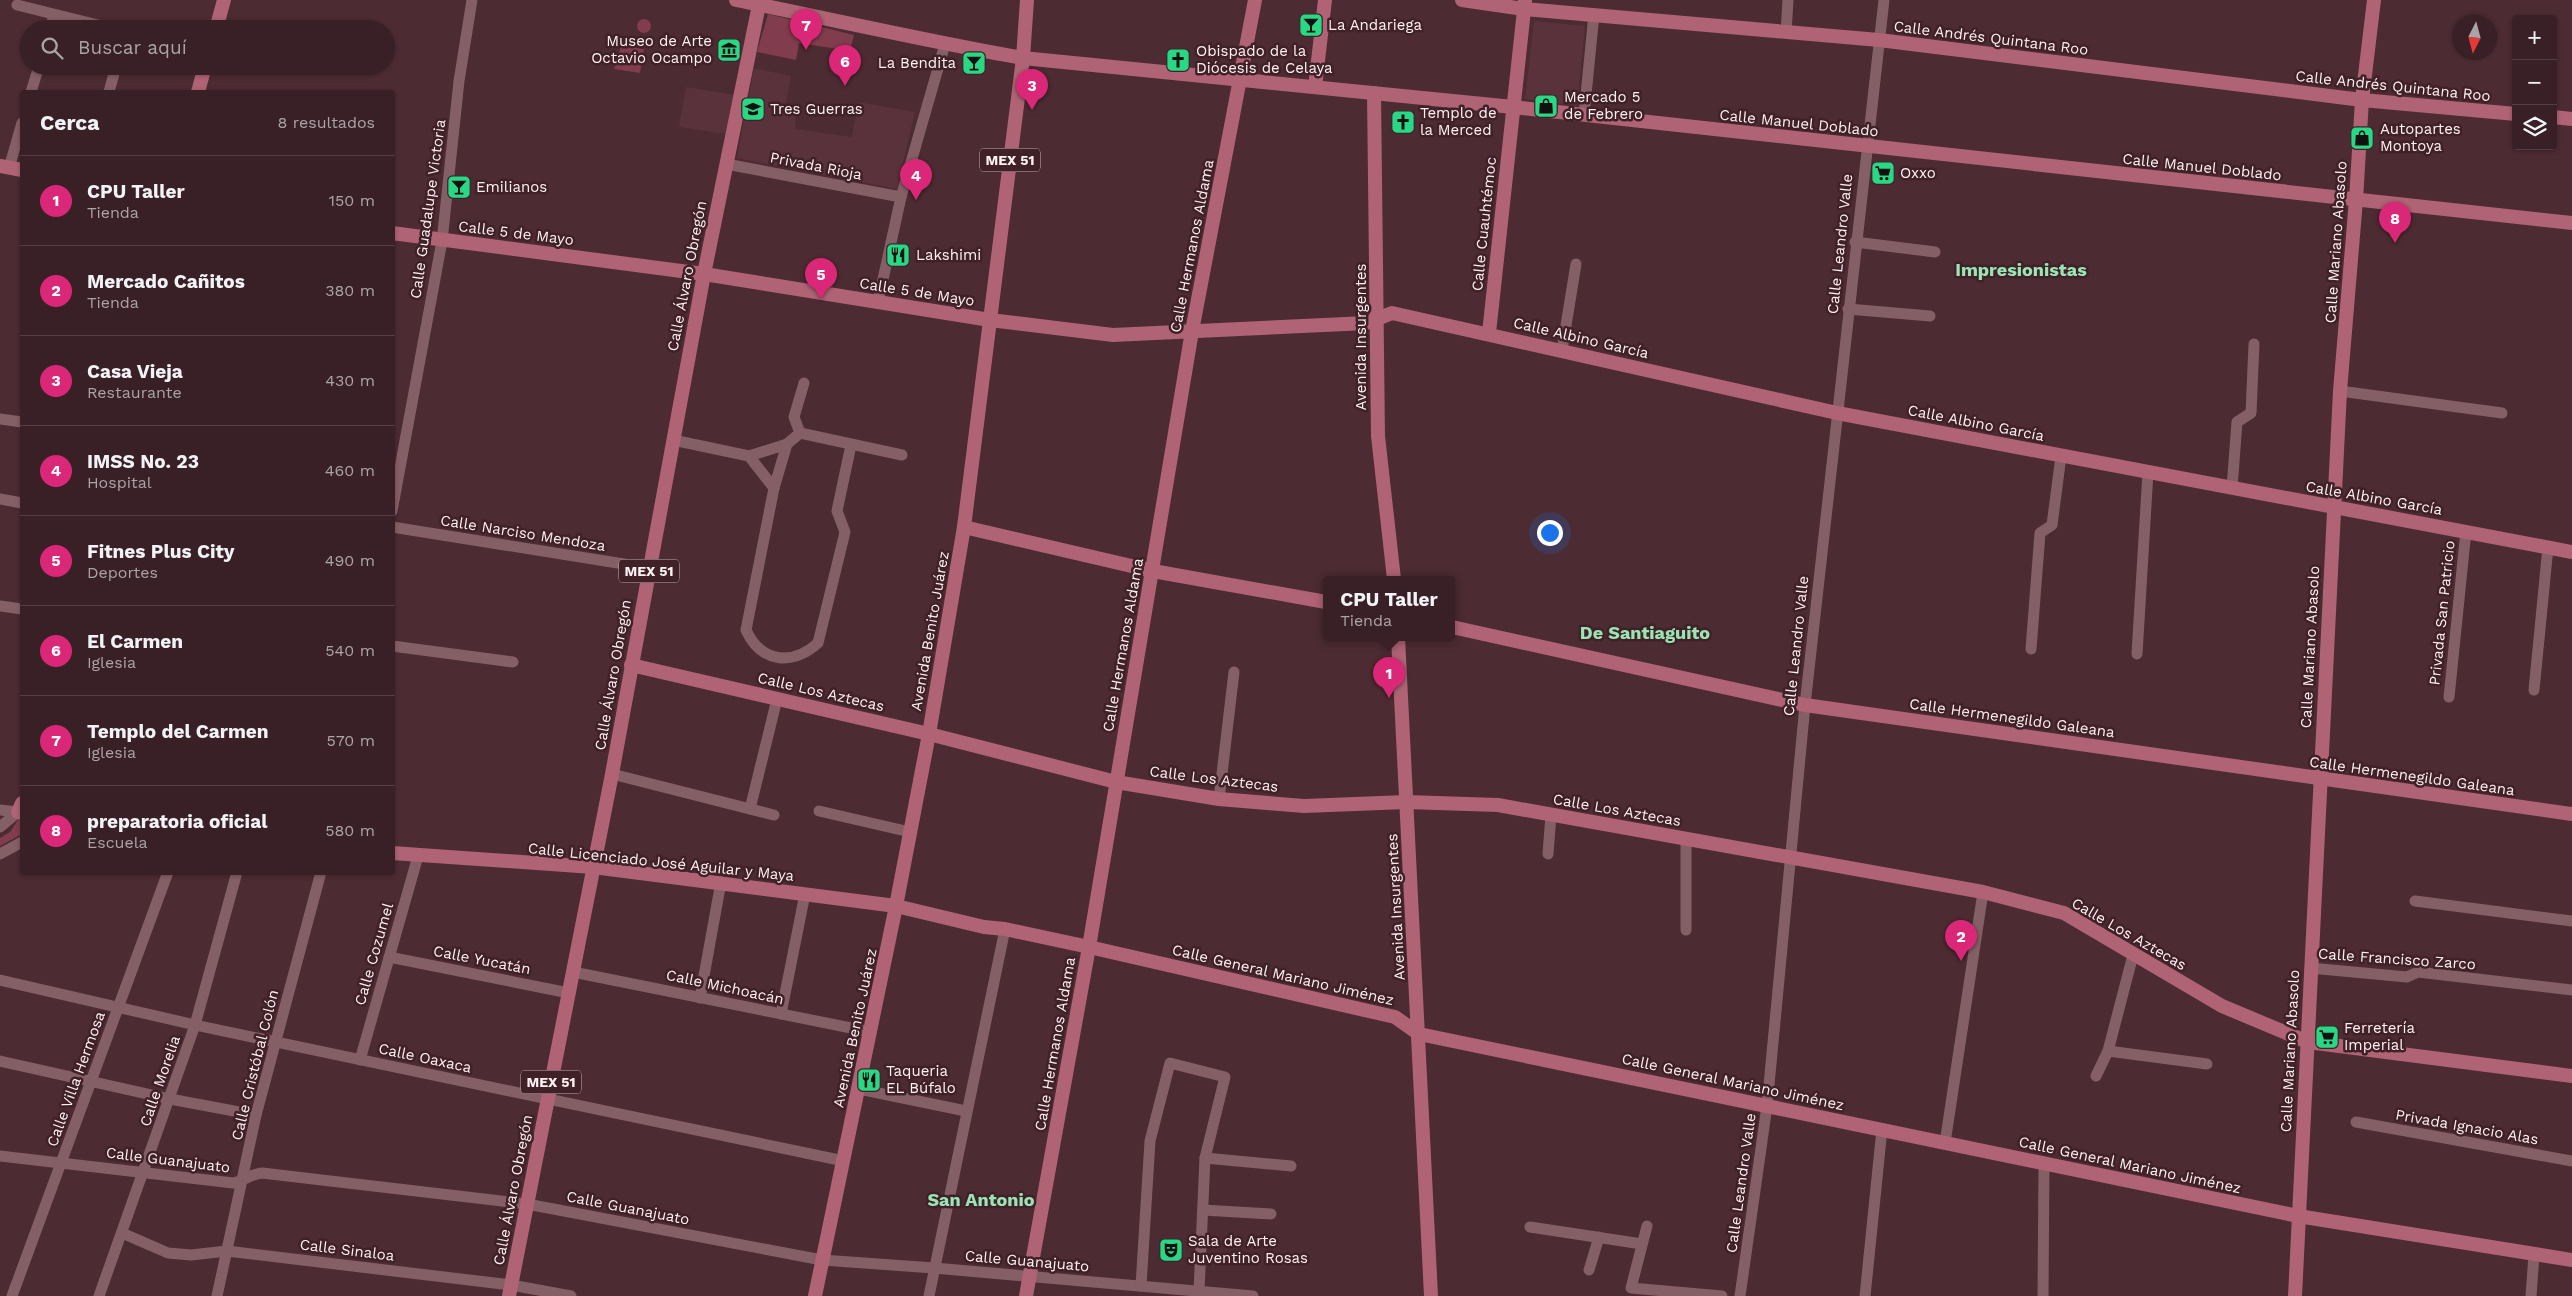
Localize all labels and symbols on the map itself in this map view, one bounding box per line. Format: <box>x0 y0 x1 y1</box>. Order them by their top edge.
pin: 7 <box>790 9 822 50</box>
bar icon: La Andariega <box>1298 12 1324 38</box>
north arrow <box>2452 15 2497 60</box>
place label: La Andariega <box>1328 16 1422 34</box>
street label: Calle Andrés Quintana Roo <box>1893 17 2089 59</box>
place label: Museo de Arte Octavio Ocampo <box>591 32 712 67</box>
museum icon: Museo de Arte Octavio Ocampo <box>716 37 742 63</box>
place label: Obispado de la Diócesis de Celaya <box>1196 42 1333 77</box>
pin: 6 <box>829 45 861 86</box>
church icon: Obispado de la Diócesis de Celaya <box>1165 47 1191 73</box>
bar icon: La Bendita <box>961 50 987 76</box>
place label: La Bendita <box>878 54 957 72</box>
street label: Calle Andrés Quintana Roo <box>2295 67 2491 105</box>
pin: 3 <box>1016 69 1048 110</box>
place label: Mercado 5 de Febrero <box>1564 88 1643 123</box>
shop icon: Mercado 5 de Febrero <box>1533 93 1559 119</box>
school or university icon: Tres Guerras <box>740 96 766 122</box>
place label: Tres Guerras <box>770 100 863 118</box>
place label: Templo de la Merced <box>1420 104 1497 139</box>
street label: Calle Manuel Doblado <box>1718 106 1880 140</box>
church icon: Templo de la Merced <box>1390 109 1416 135</box>
street label: Calle Guadalupe Victoria <box>407 118 450 300</box>
place label: Autopartes Montoya <box>2380 120 2461 155</box>
shop icon: Autopartes Montoya <box>2349 125 2375 151</box>
street label: Privada Rioja <box>768 148 864 184</box>
road number: MEX 51 <box>980 148 1040 172</box>
street label: Calle Manuel Doblado <box>2121 150 2283 184</box>
street label: Calle Cuauhtémoc <box>1468 156 1500 292</box>
street label: Calle Hermanos Aldama <box>1166 157 1218 334</box>
pin: 4 <box>900 159 932 200</box>
supermarket icon: Oxxo <box>1870 160 1896 186</box>
street label: Calle Mariano Abasolo <box>2321 160 2351 324</box>
place label: Oxxo <box>1900 164 1936 182</box>
street label: Calle Leandro Valle <box>1824 173 1856 315</box>
bar icon: Emilianos <box>446 174 472 200</box>
place label: Emilianos <box>476 178 547 196</box>
street label: Calle Álvaro Obregón <box>664 199 710 353</box>
pin: 8 <box>2379 202 2411 243</box>
street label: Calle 5 de Mayo <box>457 217 575 249</box>
restaurant icon: Lakshimi <box>885 242 911 268</box>
place label: Lakshimi <box>916 246 981 264</box>
pin: 5 <box>805 258 837 299</box>
district label: Impresionistas <box>1955 259 2087 280</box>
street label: Avenida Insurgentes <box>1352 263 1370 411</box>
street label: Calle 5 de Mayo <box>858 274 976 310</box>
street label: Calle Albino García <box>1511 314 1651 362</box>
street label: Calle Albino García <box>1906 401 2046 445</box>
street label: Calle Albino García <box>2304 477 2444 519</box>
street label: Calle Narciso Mendoza <box>439 511 607 555</box>
your location <box>1537 520 1563 546</box>
street label: Privada San Patricio <box>2425 540 2459 686</box>
street label: Avenida Benito Juárez <box>907 550 953 712</box>
street label: Calle Hermanos Aldama <box>1099 556 1147 733</box>
road number: MEX 51 <box>619 560 679 582</box>
street label: Calle Mariano Abasolo <box>2297 565 2323 729</box>
street label: Calle Leandro Valle <box>1780 575 1812 717</box>
street label: Calle Álvaro Obregón <box>591 598 635 752</box>
district label: De Santiaguito <box>1580 622 1710 643</box>
pin: 1 <box>1373 657 1405 698</box>
street label: Calle Los Aztecas <box>756 669 886 715</box>
street label: Calle Hermenegildo Galeana <box>1908 695 2116 741</box>
street label: Calle Hermenegildo Galeana <box>2308 753 2516 799</box>
street label: Calle Los Aztecas <box>1149 762 1279 796</box>
street label: Calle Los Aztecas <box>1552 790 1682 830</box>
street label: Avenida Insurgentes <box>1383 833 1409 981</box>
street label: Calle Licenciado José Aguilar y Maya <box>527 839 795 885</box>
street label: Calle Los Aztecas <box>2068 894 2190 974</box>
street label: Calle Cozumel <box>351 900 397 1007</box>
pin: 2 <box>1945 920 1977 961</box>
street label: Calle General Mariano Jiménez <box>1170 941 1396 1009</box>
street label: Calle Yucatán <box>432 942 532 978</box>
street label: Calle Francisco Zarco <box>2318 945 2476 973</box>
street label: Avenida Benito Juárez <box>829 947 881 1109</box>
street label: Calle Hermanos Aldama <box>1031 955 1079 1132</box>
street label: Calle Michoacán <box>664 966 786 1008</box>
street label: Calle Mariano Abasolo <box>2277 969 2303 1133</box>
street label: Calle Cristóbal Colón <box>228 988 282 1142</box>
street label: Calle Villa Hermosa <box>43 1008 109 1149</box>
place label: Ferretería Imperial <box>2344 1019 2415 1054</box>
supermarket icon: Ferretería Imperial <box>2314 1024 2340 1050</box>
street label: Calle Morelia <box>136 1033 184 1129</box>
street label: Calle Oaxaca <box>377 1039 474 1077</box>
street label: Calle General Mariano Jiménez <box>1620 1050 1846 1114</box>
place label: Taqueria EL Búfalo <box>886 1062 956 1097</box>
restaurant icon: Taqueria EL Búfalo <box>856 1067 882 1093</box>
road number: MEX 51 <box>521 1070 581 1094</box>
street label: Privada Ignacio Alas <box>2394 1106 2540 1148</box>
street label: Calle Leandro Valle <box>1722 1112 1760 1254</box>
street label: Calle Álvaro Obregón <box>490 1113 536 1267</box>
street label: Calle General Mariano Jiménez <box>2017 1133 2243 1197</box>
street label: Calle Guanajuato <box>105 1143 231 1177</box>
street label: Calle Guanajuato <box>565 1187 691 1229</box>
district label: San Antonio <box>928 1189 1035 1210</box>
place label: Sala de Arte Juventino Rosas <box>1188 1232 1308 1267</box>
street label: Calle Sinaloa <box>299 1235 396 1265</box>
theatre icon: Sala de Arte Juventino Rosas <box>1158 1237 1184 1263</box>
street label: Calle Guanajuato <box>964 1247 1090 1275</box>

